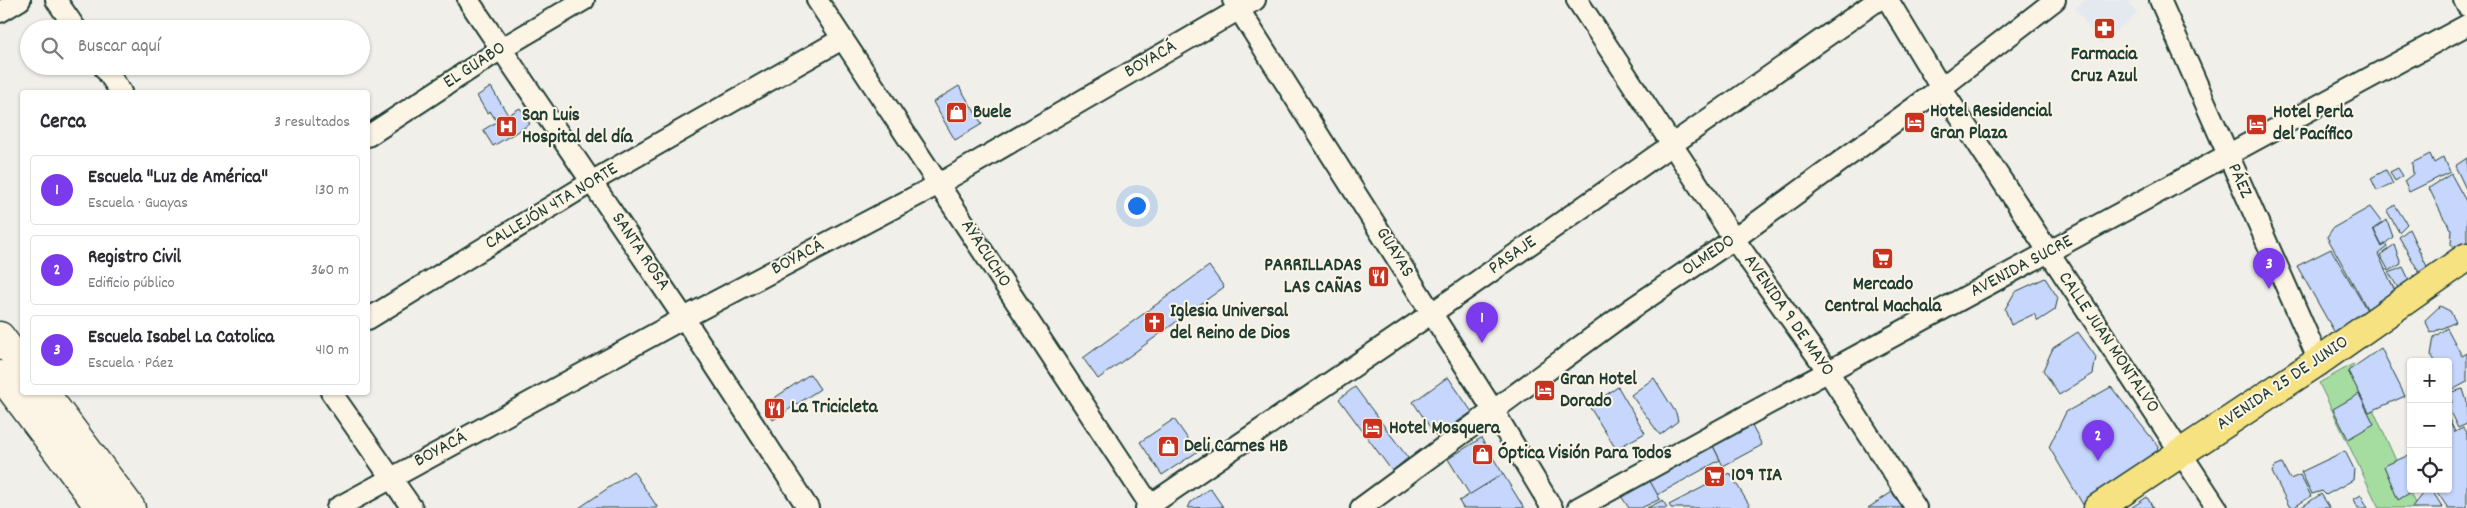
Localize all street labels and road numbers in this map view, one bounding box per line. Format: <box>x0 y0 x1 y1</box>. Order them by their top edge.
street label: BOYACÁ <box>1120 34 1182 86</box>
street label: EL GUABO <box>438 36 512 96</box>
street label: CALLEJÓN 4TA NORTE <box>480 156 624 257</box>
street label: PÁEZ <box>2219 159 2259 203</box>
street label: SANTA ROSA <box>604 207 676 297</box>
street label: AYACUCHO <box>953 215 1017 293</box>
street label: GUAYAS <box>1368 223 1420 283</box>
street label: OLMEDO <box>1677 228 1741 284</box>
street label: AVENIDA SUCRE <box>1966 228 2078 305</box>
street label: PASAJE <box>1483 229 1543 282</box>
street label: BOYACÁ <box>767 233 829 283</box>
street label: AVENIDA 9 DE MAYO <box>1736 250 1840 382</box>
street label: CALLE JUAN MONTALVO <box>2050 267 2166 419</box>
street label: AVENIDA 25 DE JUNIO <box>2211 330 2355 438</box>
street label: BOYACÁ <box>410 425 472 475</box>

